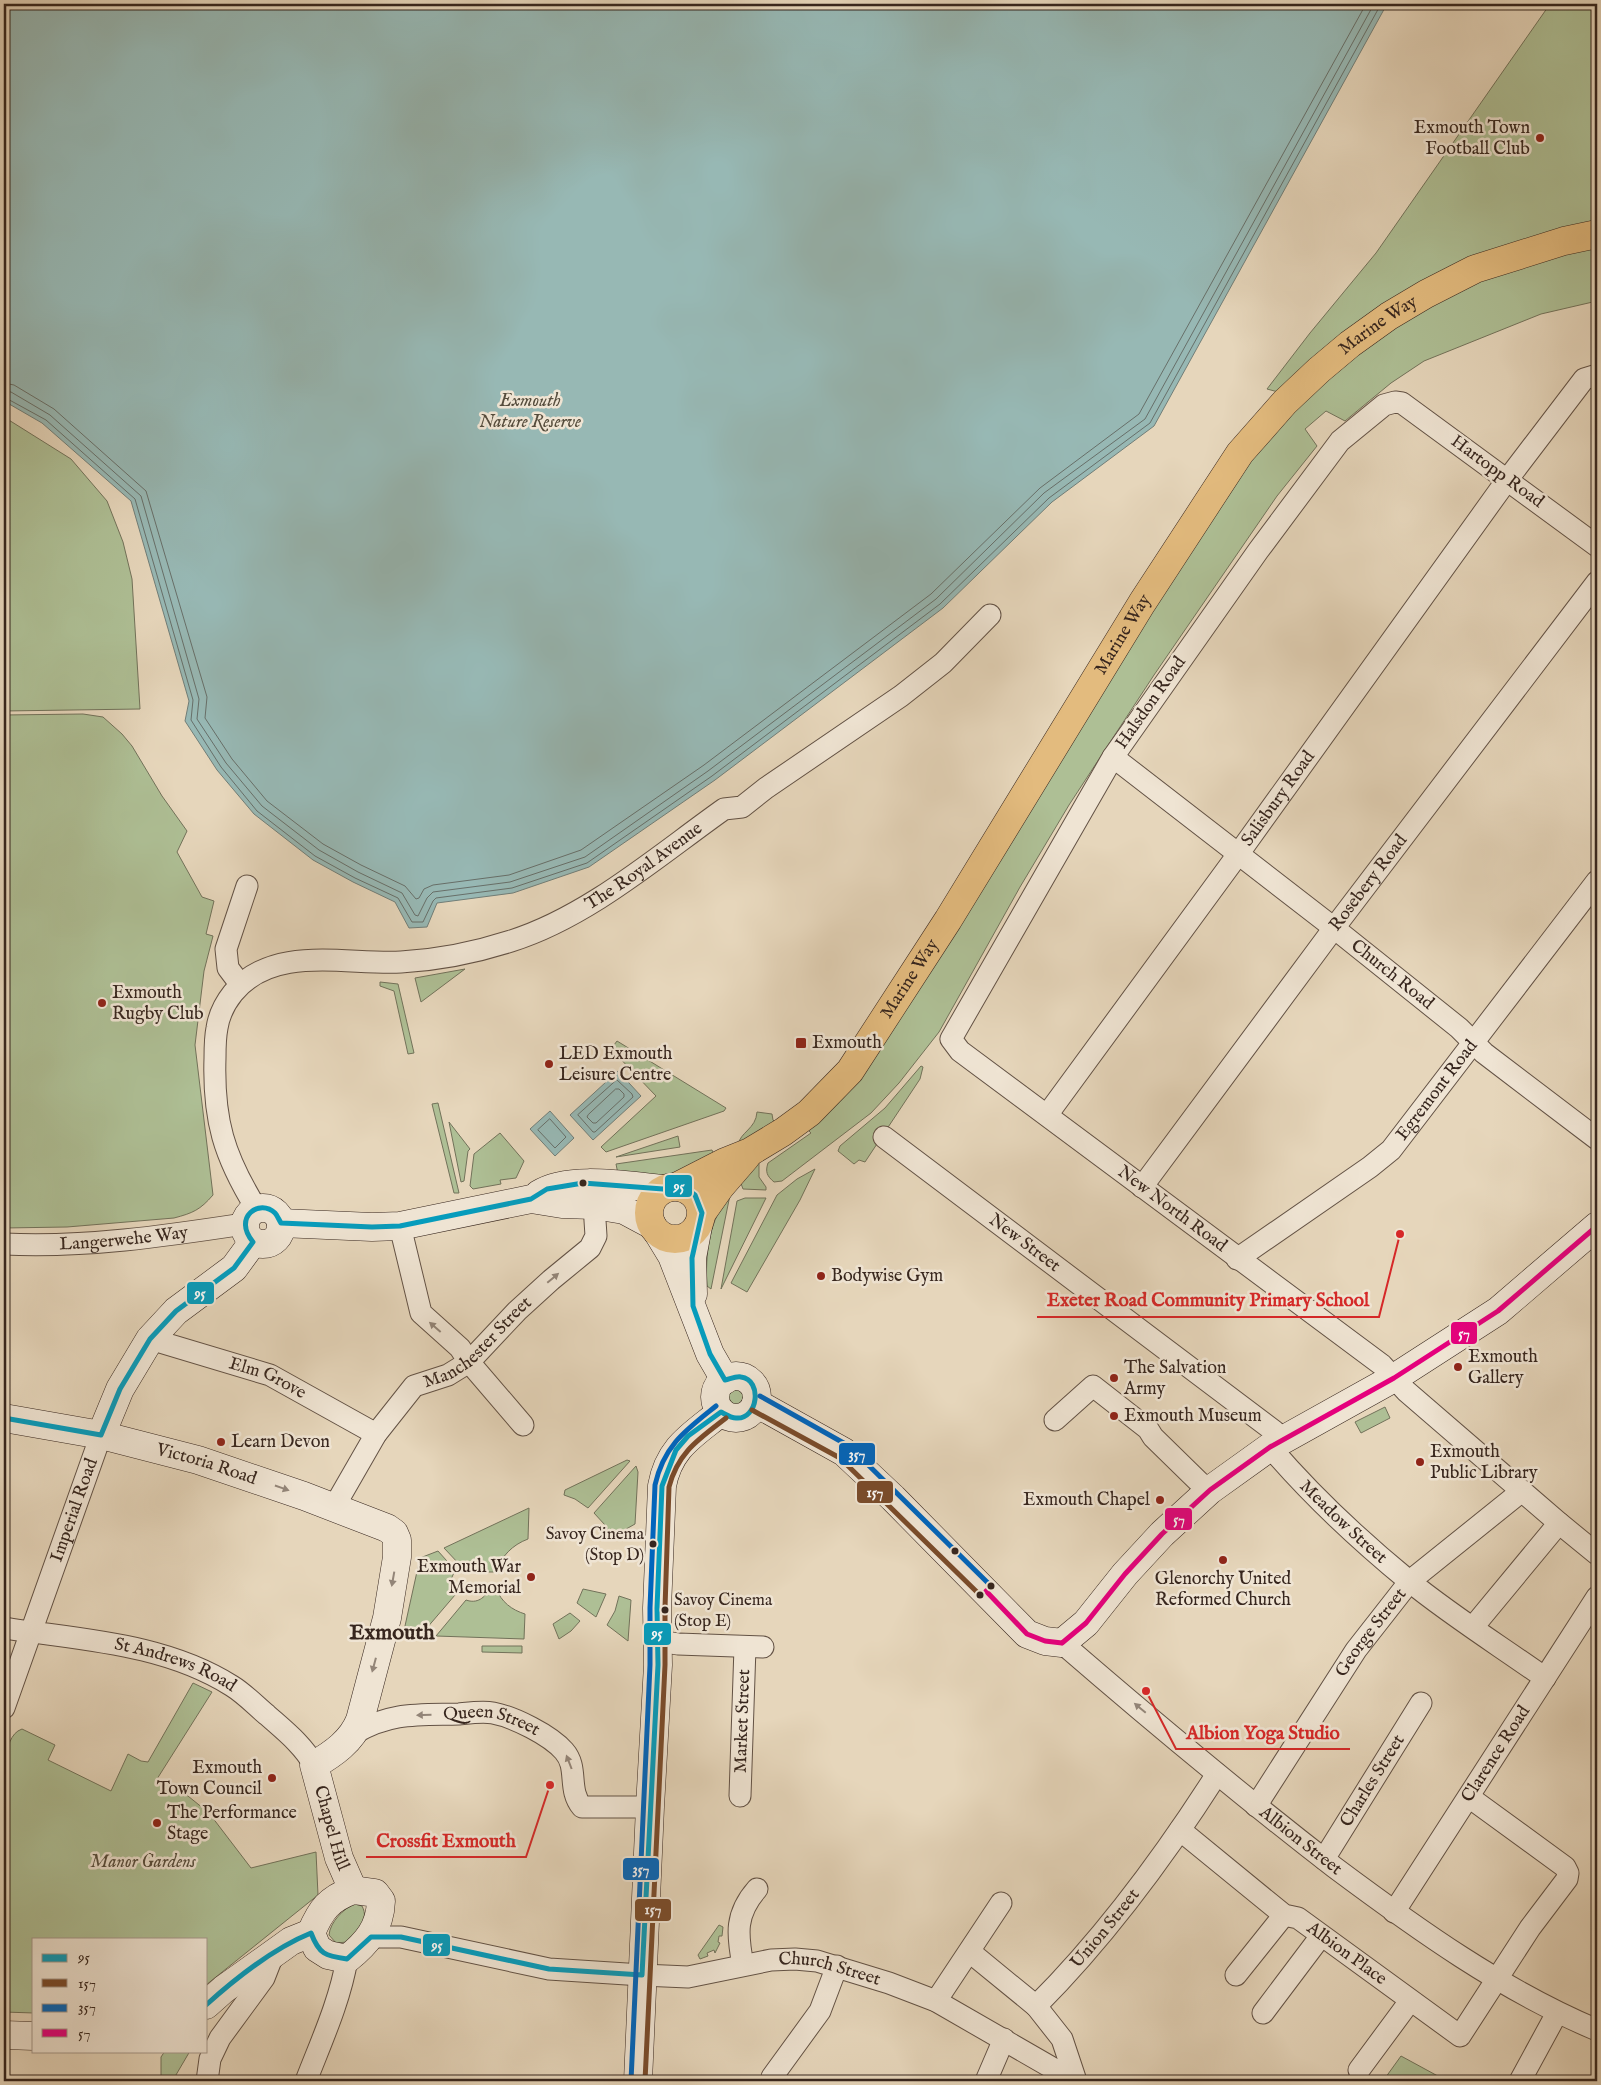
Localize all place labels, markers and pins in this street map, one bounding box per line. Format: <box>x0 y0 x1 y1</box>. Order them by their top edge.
place label: Exmouth Town Football Club <box>1414 117 1530 161</box>
marker: Exmouth Town Football Club <box>1534 132 1546 144</box>
place label: Exmouth Rugby Club <box>112 982 204 1026</box>
marker: Exmouth Rugby Club <box>96 997 108 1009</box>
place label: Exmouth <box>812 1032 882 1055</box>
marker: Exmouth <box>794 1036 808 1050</box>
place label: LED Exmouth Leisure Centre <box>559 1043 673 1087</box>
marker: LED Exmouth Leisure Centre <box>543 1058 555 1070</box>
unlabelled marker <box>578 1178 588 1188</box>
place label: Bodywise Gym <box>831 1265 943 1288</box>
marker: Bodywise Gym <box>815 1270 827 1282</box>
callout: Exeter Road Community Primary School <box>1037 1283 1379 1317</box>
place label: Exmouth Gallery <box>1468 1346 1538 1390</box>
place label: The Salvation Army <box>1123 1357 1227 1401</box>
marker: Exmouth Gallery <box>1452 1361 1464 1373</box>
marker: The Salvation Army <box>1108 1372 1120 1384</box>
place label: Exmouth Museum <box>1124 1405 1262 1428</box>
marker: Exmouth Museum <box>1108 1410 1120 1422</box>
place label: Learn Devon <box>231 1431 330 1454</box>
marker: Learn Devon <box>215 1436 227 1448</box>
place label: Exmouth Public Library <box>1430 1441 1538 1485</box>
marker: Exmouth Public Library <box>1414 1456 1426 1468</box>
place label: Exmouth Chapel <box>1023 1489 1150 1512</box>
marker: Exmouth Chapel <box>1154 1494 1166 1506</box>
place label: Savoy Cinema (Stop D) <box>546 1524 645 1566</box>
marker: Savoy Cinema (Stop D) <box>648 1539 658 1549</box>
unlabelled marker <box>950 1546 960 1556</box>
marker: Glenorchy United Reformed Church <box>1217 1554 1229 1566</box>
place label: Exmouth War Memorial <box>417 1556 521 1600</box>
place label: Glenorchy United Reformed Church <box>1155 1568 1292 1612</box>
marker: Exmouth War Memorial <box>525 1571 537 1583</box>
unlabelled marker <box>986 1581 996 1591</box>
place label: Savoy Cinema (Stop E) <box>674 1590 773 1632</box>
unlabelled marker <box>975 1590 985 1600</box>
marker: Savoy Cinema (Stop E) <box>660 1605 670 1615</box>
callout: Albion Yoga Studio <box>1176 1715 1350 1749</box>
place label: Exmouth Town Council <box>157 1757 262 1801</box>
marker: Exmouth Town Council <box>266 1772 278 1784</box>
place label: The Performance Stage <box>167 1802 297 1846</box>
marker: The Performance Stage <box>151 1817 163 1829</box>
callout: Crossfit Exmouth <box>366 1823 526 1857</box>

